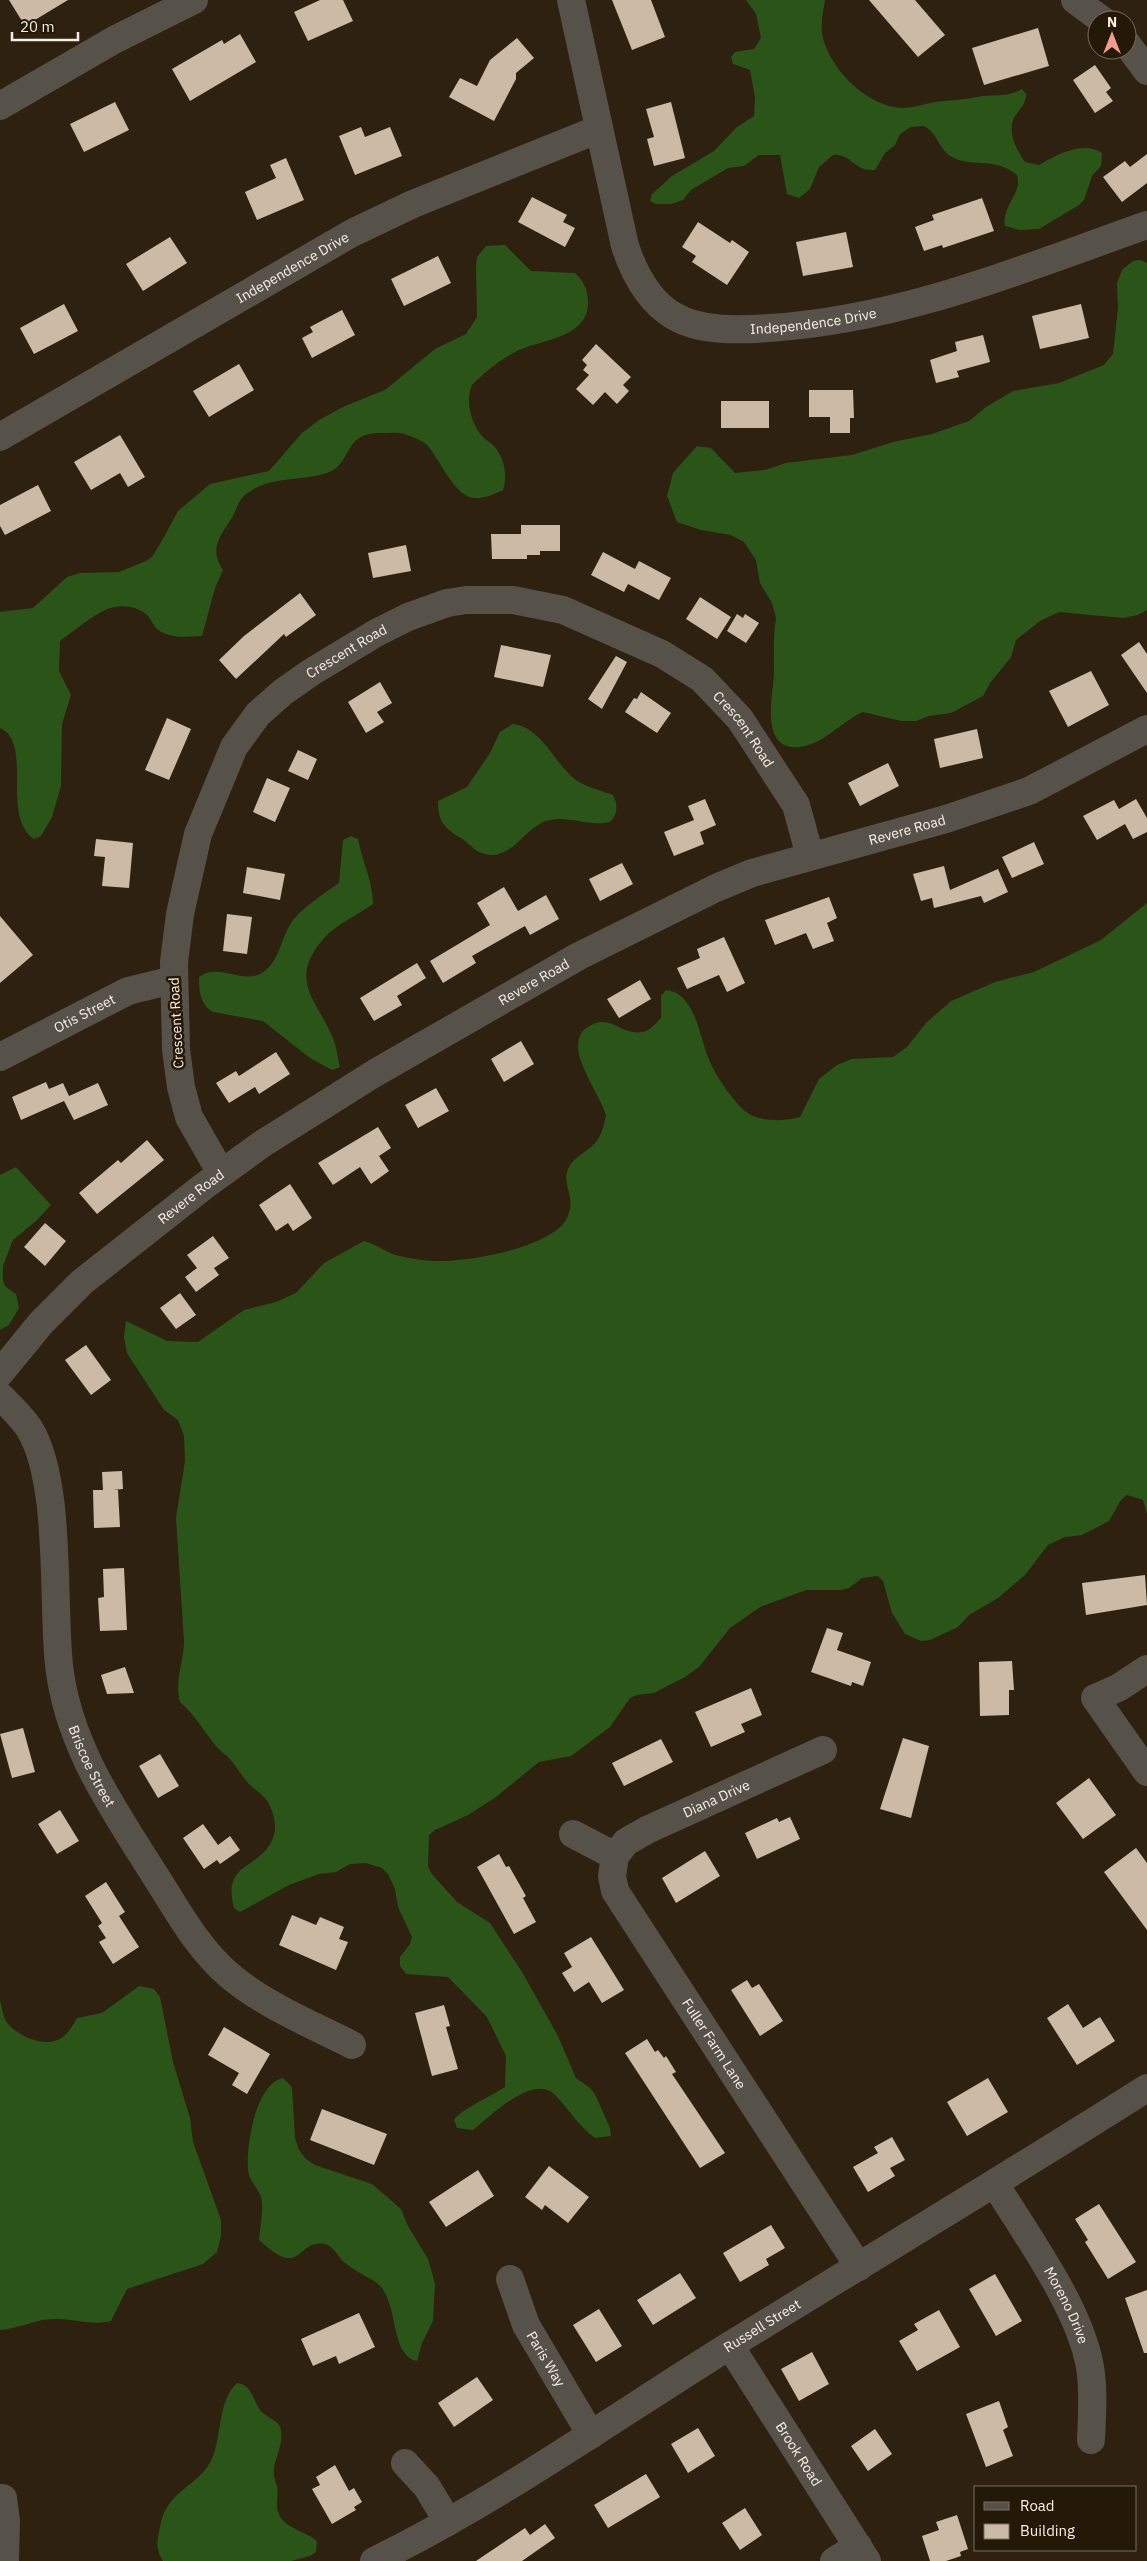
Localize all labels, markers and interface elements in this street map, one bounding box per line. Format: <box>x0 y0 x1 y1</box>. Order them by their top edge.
scale bar <box>12 10 79 42</box>
north arrow <box>1087 10 1137 60</box>
text: N <box>1107 13 1117 31</box>
text: 20 m <box>20 17 55 36</box>
street label: Independence Drive <box>233 228 352 307</box>
street label: Independence Drive <box>750 304 878 338</box>
street label: Crescent Road <box>303 620 390 682</box>
street label: Crescent Road <box>709 687 778 771</box>
street label: Revere Road <box>867 811 948 849</box>
street label: Revere Road <box>495 954 573 1009</box>
street label: Crescent Road <box>165 977 187 1069</box>
street label: Otis Street <box>51 990 118 1037</box>
street label: Revere Road <box>154 1165 228 1228</box>
street label: Briscoe Street <box>65 1723 119 1810</box>
street label: Diana Drive <box>680 1775 753 1822</box>
street label: Fuller Farm Lane <box>678 1995 750 2093</box>
street label: Moreno Drive <box>1040 2263 1093 2346</box>
street label: Russell Street <box>720 2295 804 2356</box>
street label: Paris Way <box>523 2328 569 2390</box>
street label: Brook Road <box>772 2418 826 2489</box>
legend <box>974 2486 1137 2551</box>
text: Road <box>1020 2496 1055 2515</box>
text: Building <box>1020 2521 1075 2540</box>

